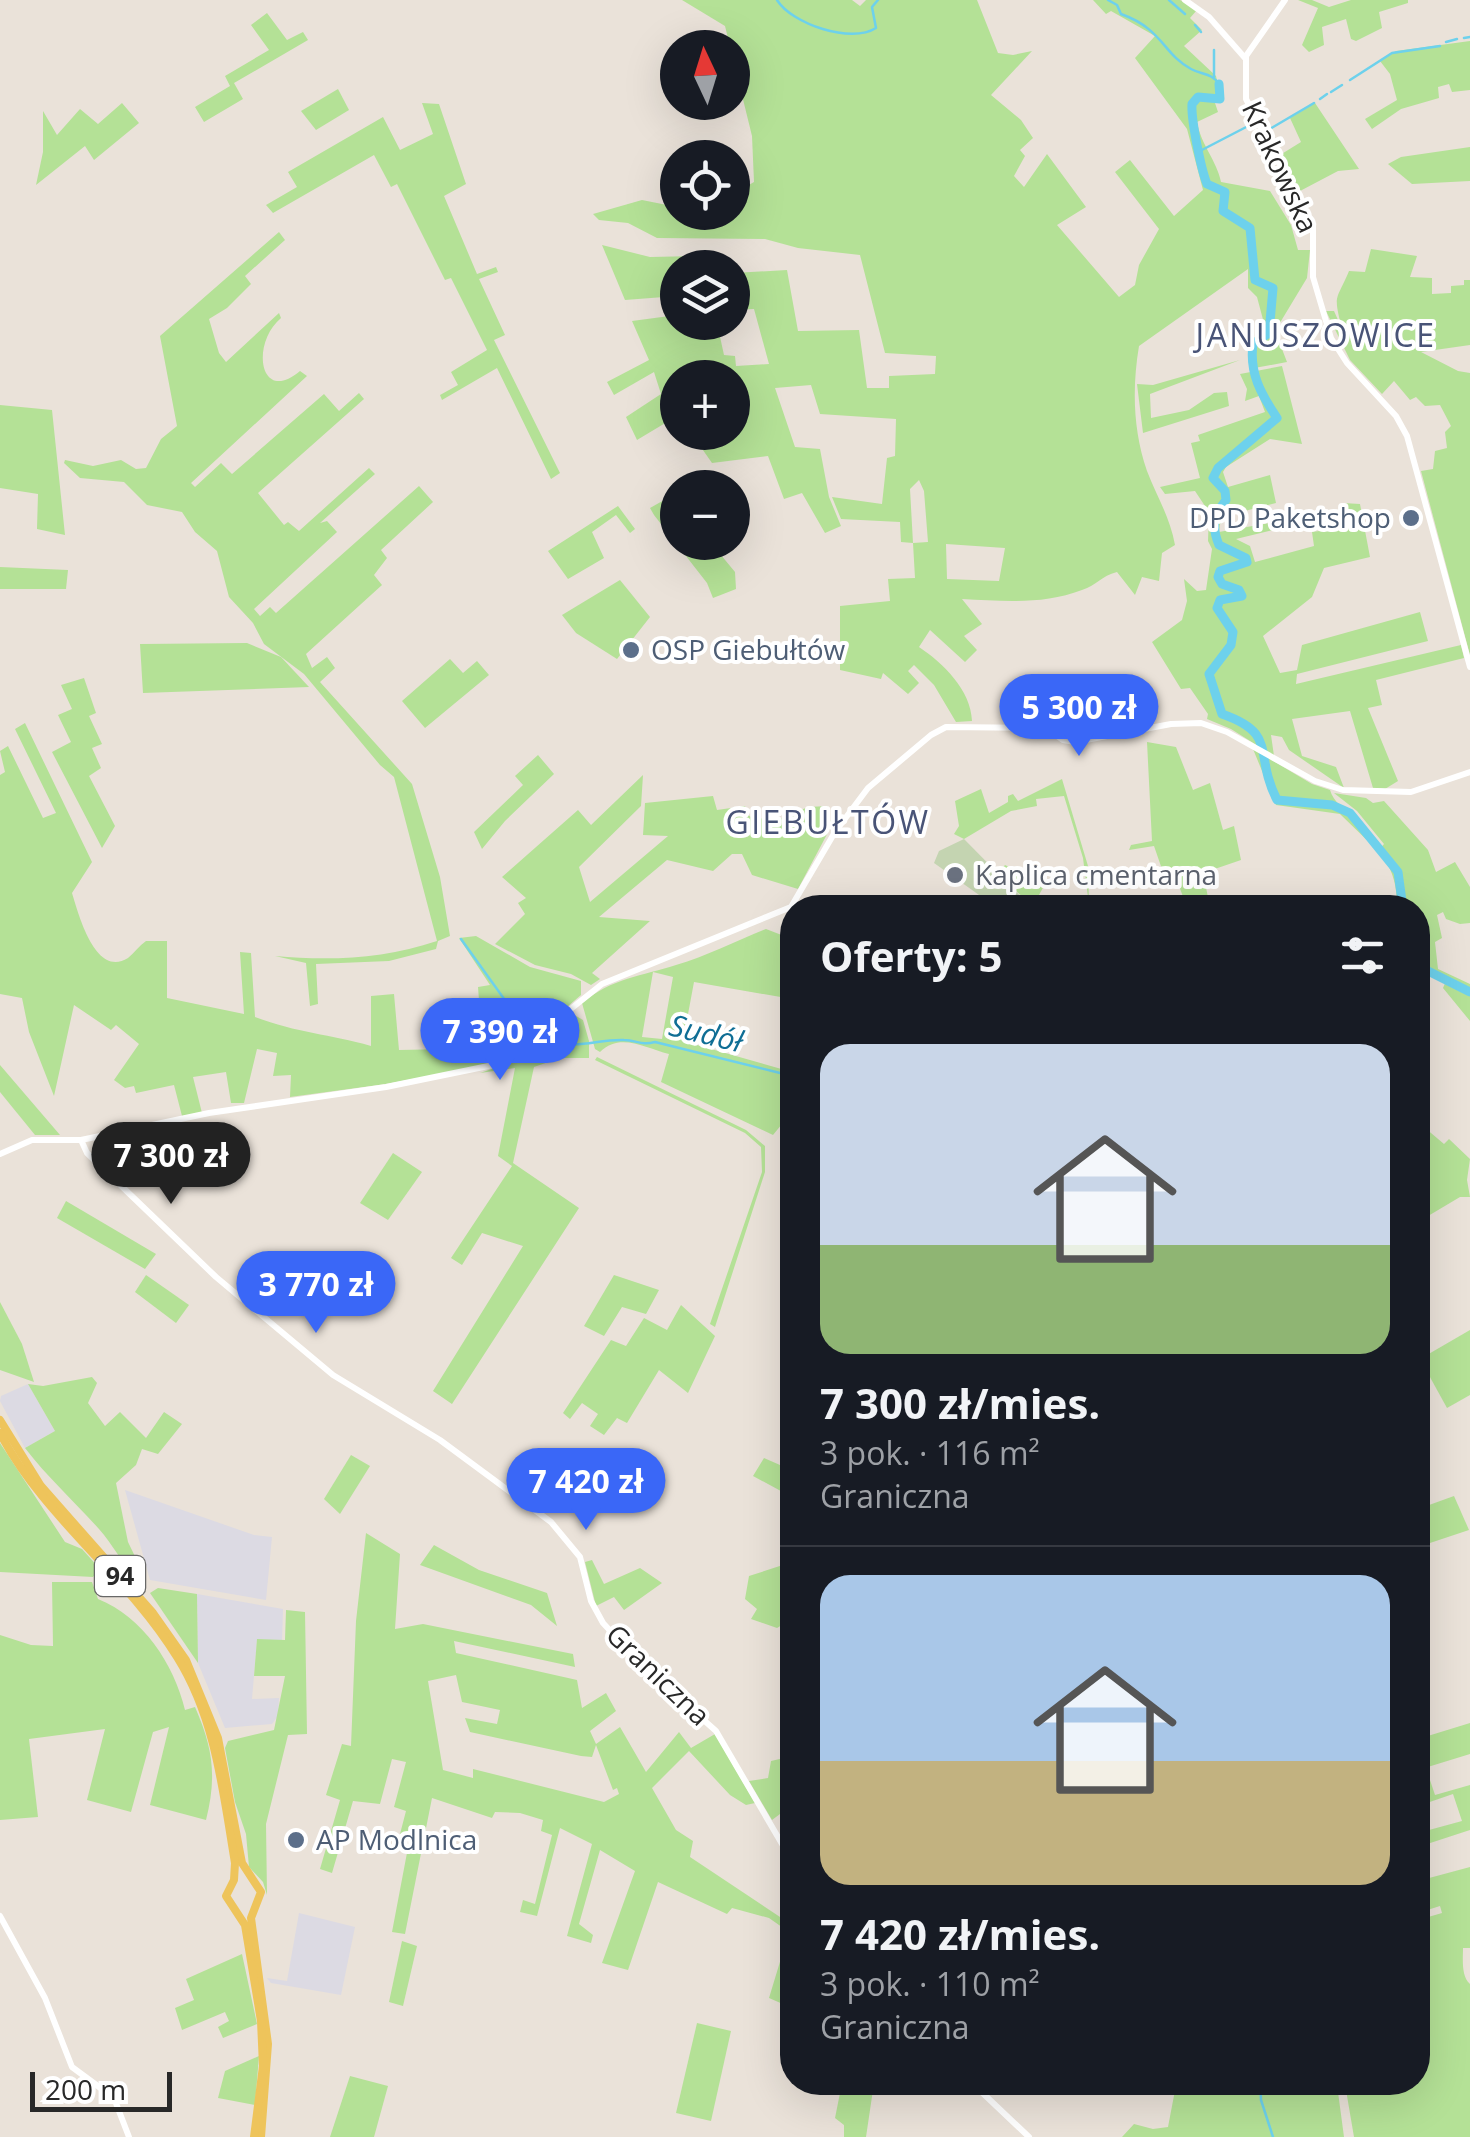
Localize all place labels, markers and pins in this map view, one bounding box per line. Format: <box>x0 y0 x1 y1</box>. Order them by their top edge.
place label: DPD Paketshop <box>1189 498 1391 536</box>
marker: DPD Paketshop <box>1400 507 1422 529</box>
place label: OSP Giebułtów <box>651 630 846 668</box>
marker: OSP Giebułtów <box>620 639 642 661</box>
pin: 5 300 zł <box>976 674 1182 759</box>
place label: Kaplica cmentarna <box>975 855 1217 893</box>
marker: Kaplica cmentarna <box>944 864 966 886</box>
pin: 7 390 zł <box>397 998 603 1083</box>
pin: 7 300 zł <box>68 1122 274 1207</box>
pin: 3 770 zł <box>213 1251 419 1336</box>
pin: 7 420 zł <box>483 1448 689 1533</box>
place label: AP Modlnica <box>316 1820 477 1858</box>
marker: AP Modlnica <box>285 1829 307 1851</box>

